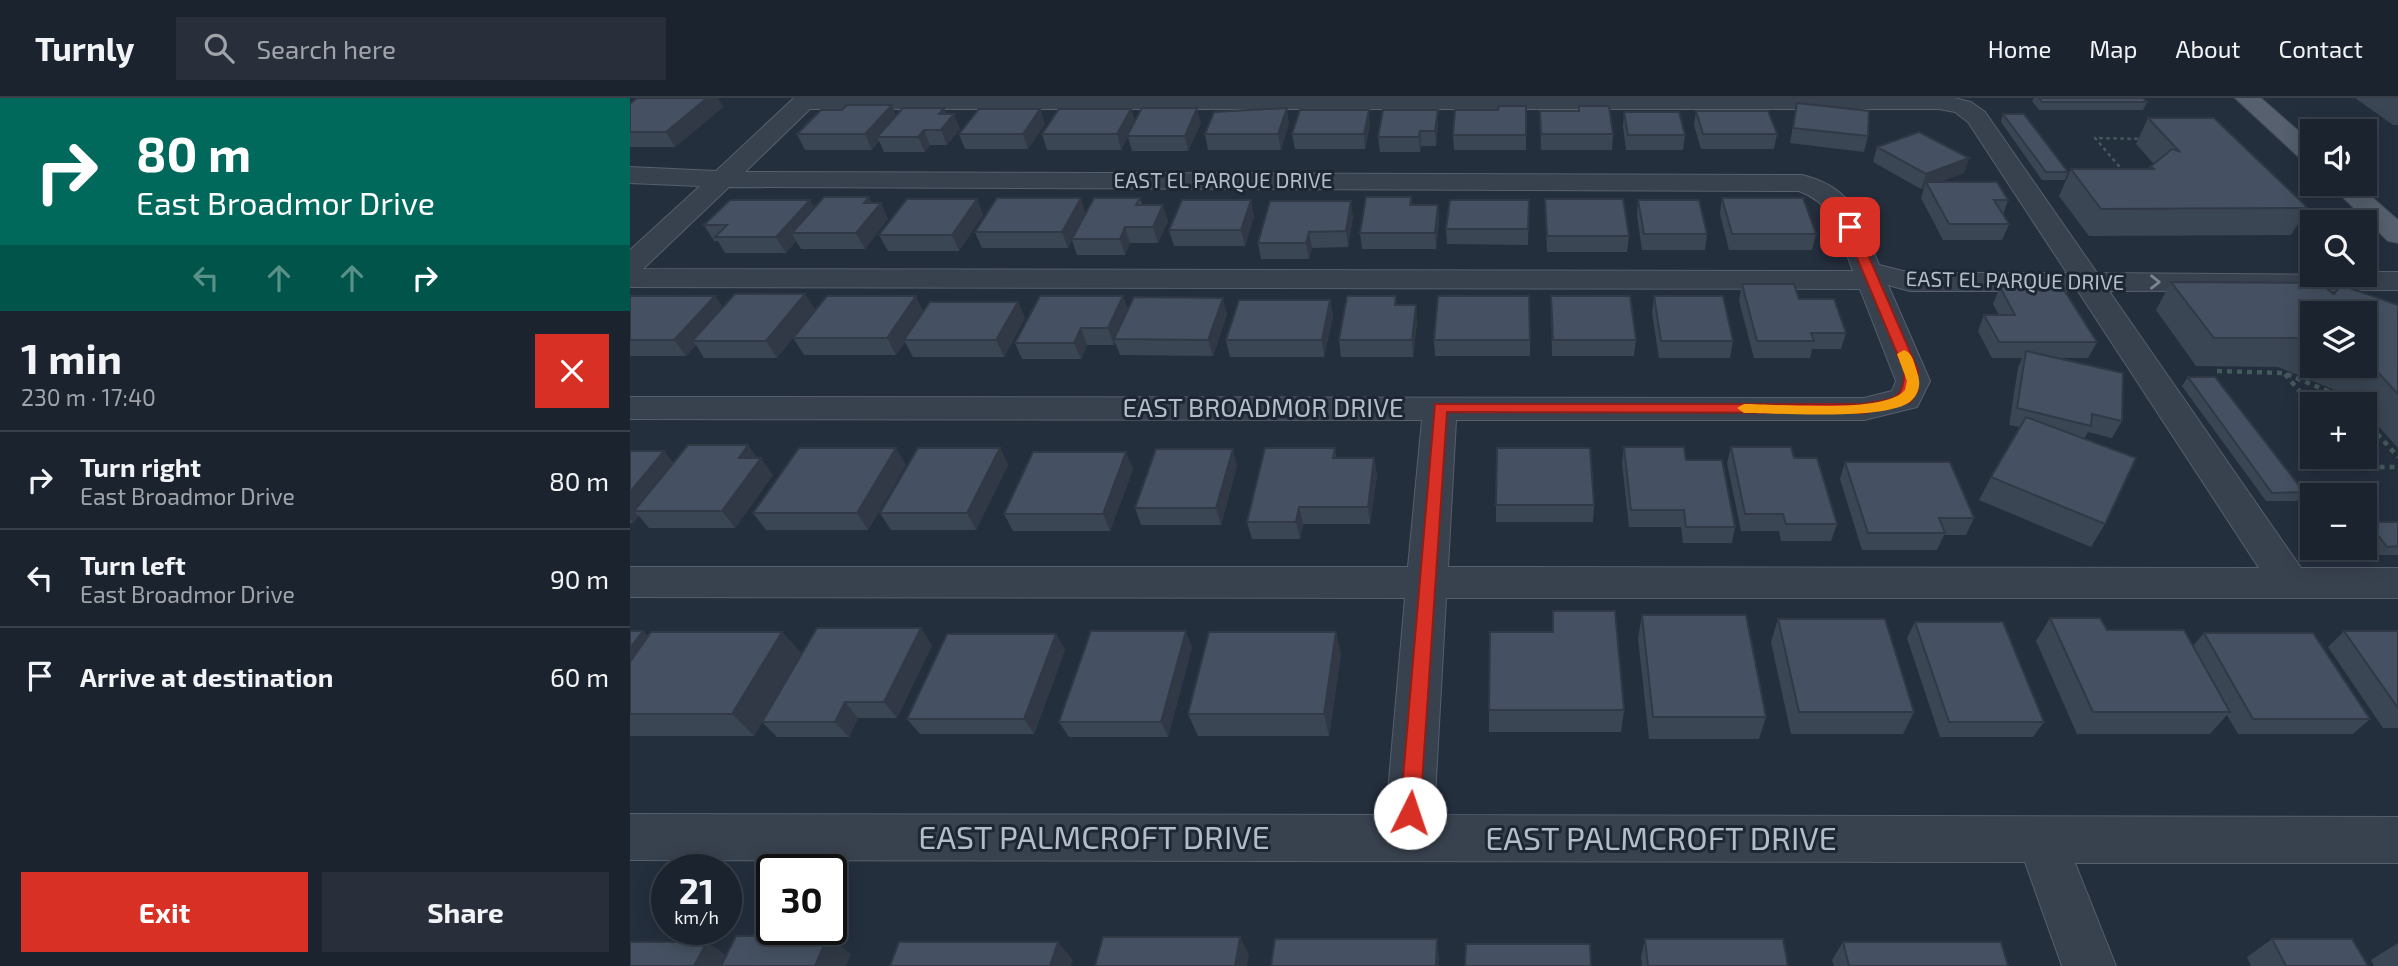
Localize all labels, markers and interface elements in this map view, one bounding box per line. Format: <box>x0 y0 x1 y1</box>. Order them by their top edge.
search box <box>176 17 666 80</box>
text: Turnly <box>35 28 134 68</box>
icon: search <box>200 29 238 67</box>
text: Search here <box>256 33 396 64</box>
text: Home <box>1988 34 2051 63</box>
text: Map <box>2089 34 2137 63</box>
text: About <box>2175 34 2241 63</box>
text: Contact <box>2279 34 2363 63</box>
map controls <box>2300 119 2377 560</box>
button: sound <box>2300 119 2377 196</box>
text: 80 m <box>136 123 251 182</box>
icon: right <box>21 126 112 217</box>
street label: EAST EL PARQUE DRIVE <box>1114 167 1332 193</box>
text: East Broadmor Drive <box>136 183 435 221</box>
pin <box>1820 197 1880 257</box>
icon: arrive <box>1831 208 1869 246</box>
button: search <box>2300 210 2377 287</box>
icon: left <box>187 259 225 297</box>
icon: ahead <box>260 259 298 297</box>
icon: ahead <box>333 259 371 297</box>
icon: right <box>406 259 444 297</box>
street label: EAST EL PARQUE DRIVE <box>1905 265 2125 295</box>
one-way arrow <box>2150 274 2161 290</box>
button: layers <box>2300 301 2377 378</box>
text: 1 min <box>21 332 122 382</box>
button: close <box>535 334 609 408</box>
text: 230 m · 17:40 <box>21 383 156 411</box>
street label: EAST BROADMOR DRIVE <box>1122 391 1404 422</box>
button: + <box>2300 392 2377 469</box>
text: Turn right <box>80 451 201 482</box>
icon: right <box>21 461 59 499</box>
text: 80 m <box>549 465 609 496</box>
text: East Broadmor Drive <box>80 482 295 510</box>
button: − <box>2300 483 2377 560</box>
text: Turn left <box>80 549 186 580</box>
icon: left <box>21 559 59 597</box>
text: 90 m <box>550 563 609 594</box>
text: East Broadmor Drive <box>80 580 295 608</box>
icon: arrive <box>21 657 59 695</box>
text: Arrive at destination <box>80 661 333 692</box>
text: 60 m <box>550 661 609 692</box>
position arrow <box>1373 776 1447 850</box>
street label: EAST PALMCROFT DRIVE <box>918 817 1270 855</box>
street label: EAST PALMCROFT DRIVE <box>1485 818 1837 856</box>
speed limit sign: 30 <box>756 854 847 945</box>
text: 21 <box>679 869 714 911</box>
button: Exit <box>21 872 308 952</box>
button: Share <box>322 872 609 952</box>
text: km/h <box>674 906 719 928</box>

